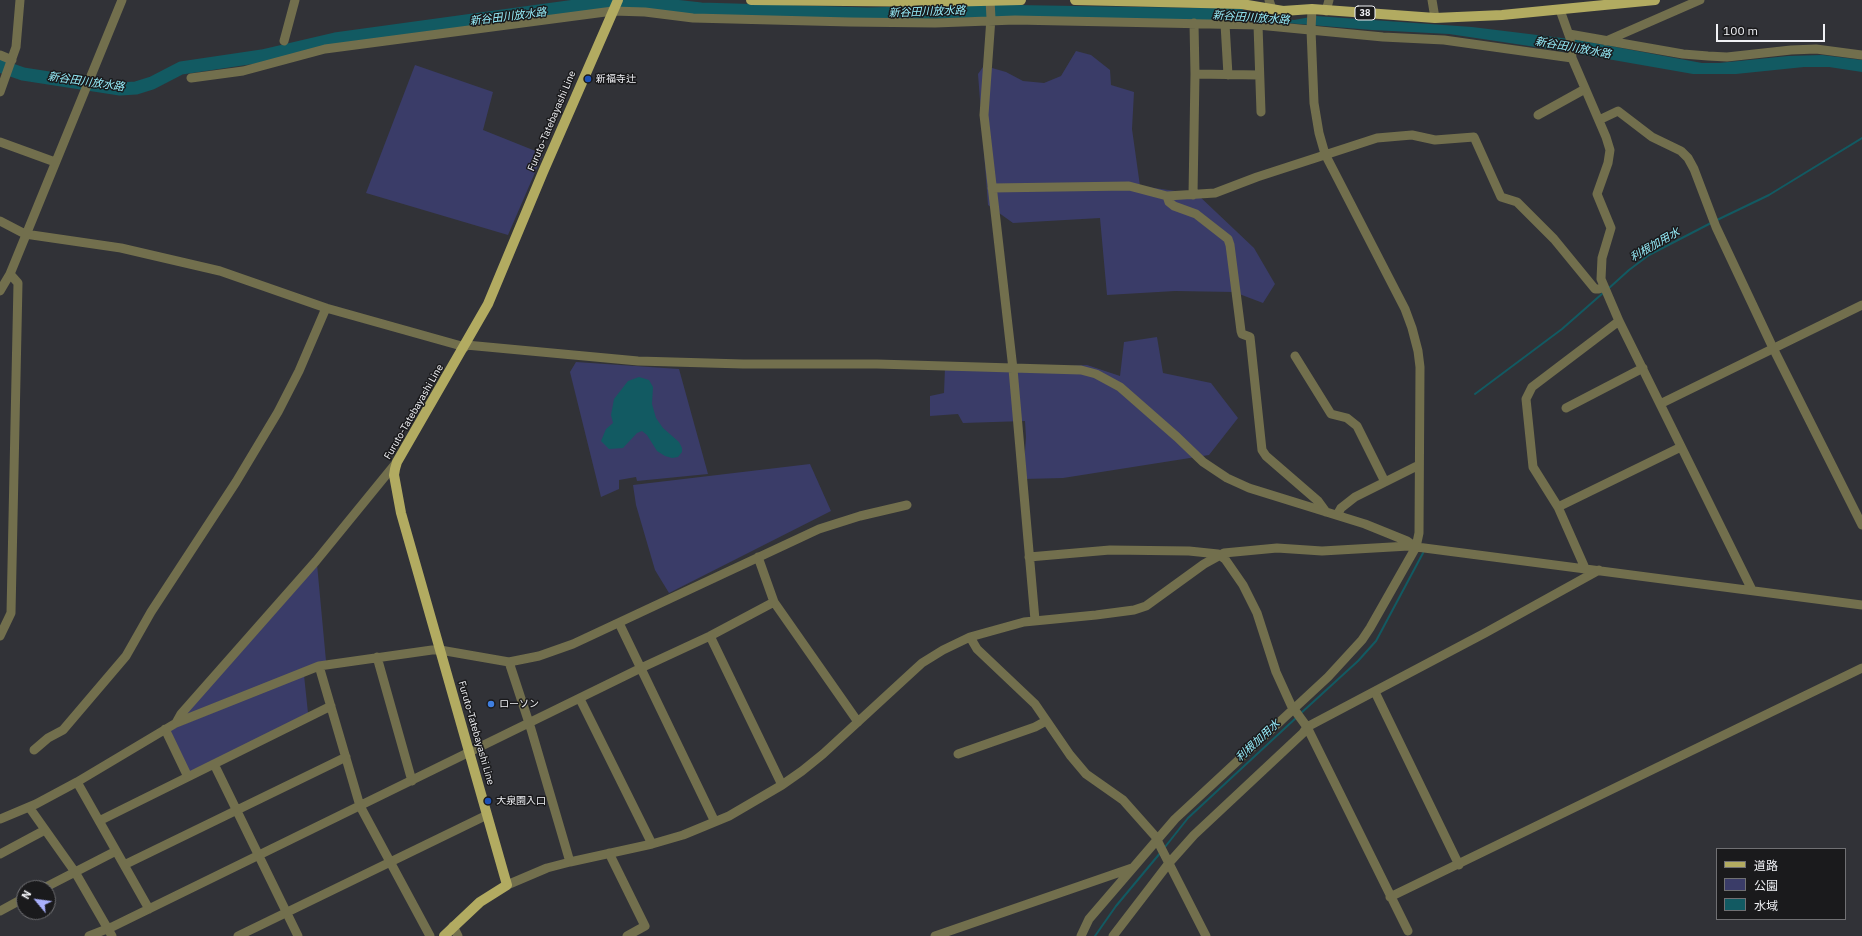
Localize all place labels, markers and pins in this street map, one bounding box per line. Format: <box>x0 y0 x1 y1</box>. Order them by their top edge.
place label: 新福寺辻 <box>596 73 636 85</box>
marker: 新福寺辻 <box>583 74 593 84</box>
place label: ローソン <box>499 698 539 710</box>
marker: ローソン <box>486 699 496 709</box>
place label: 大泉園入口 <box>496 795 546 807</box>
marker: 大泉園入口 <box>483 796 493 806</box>

